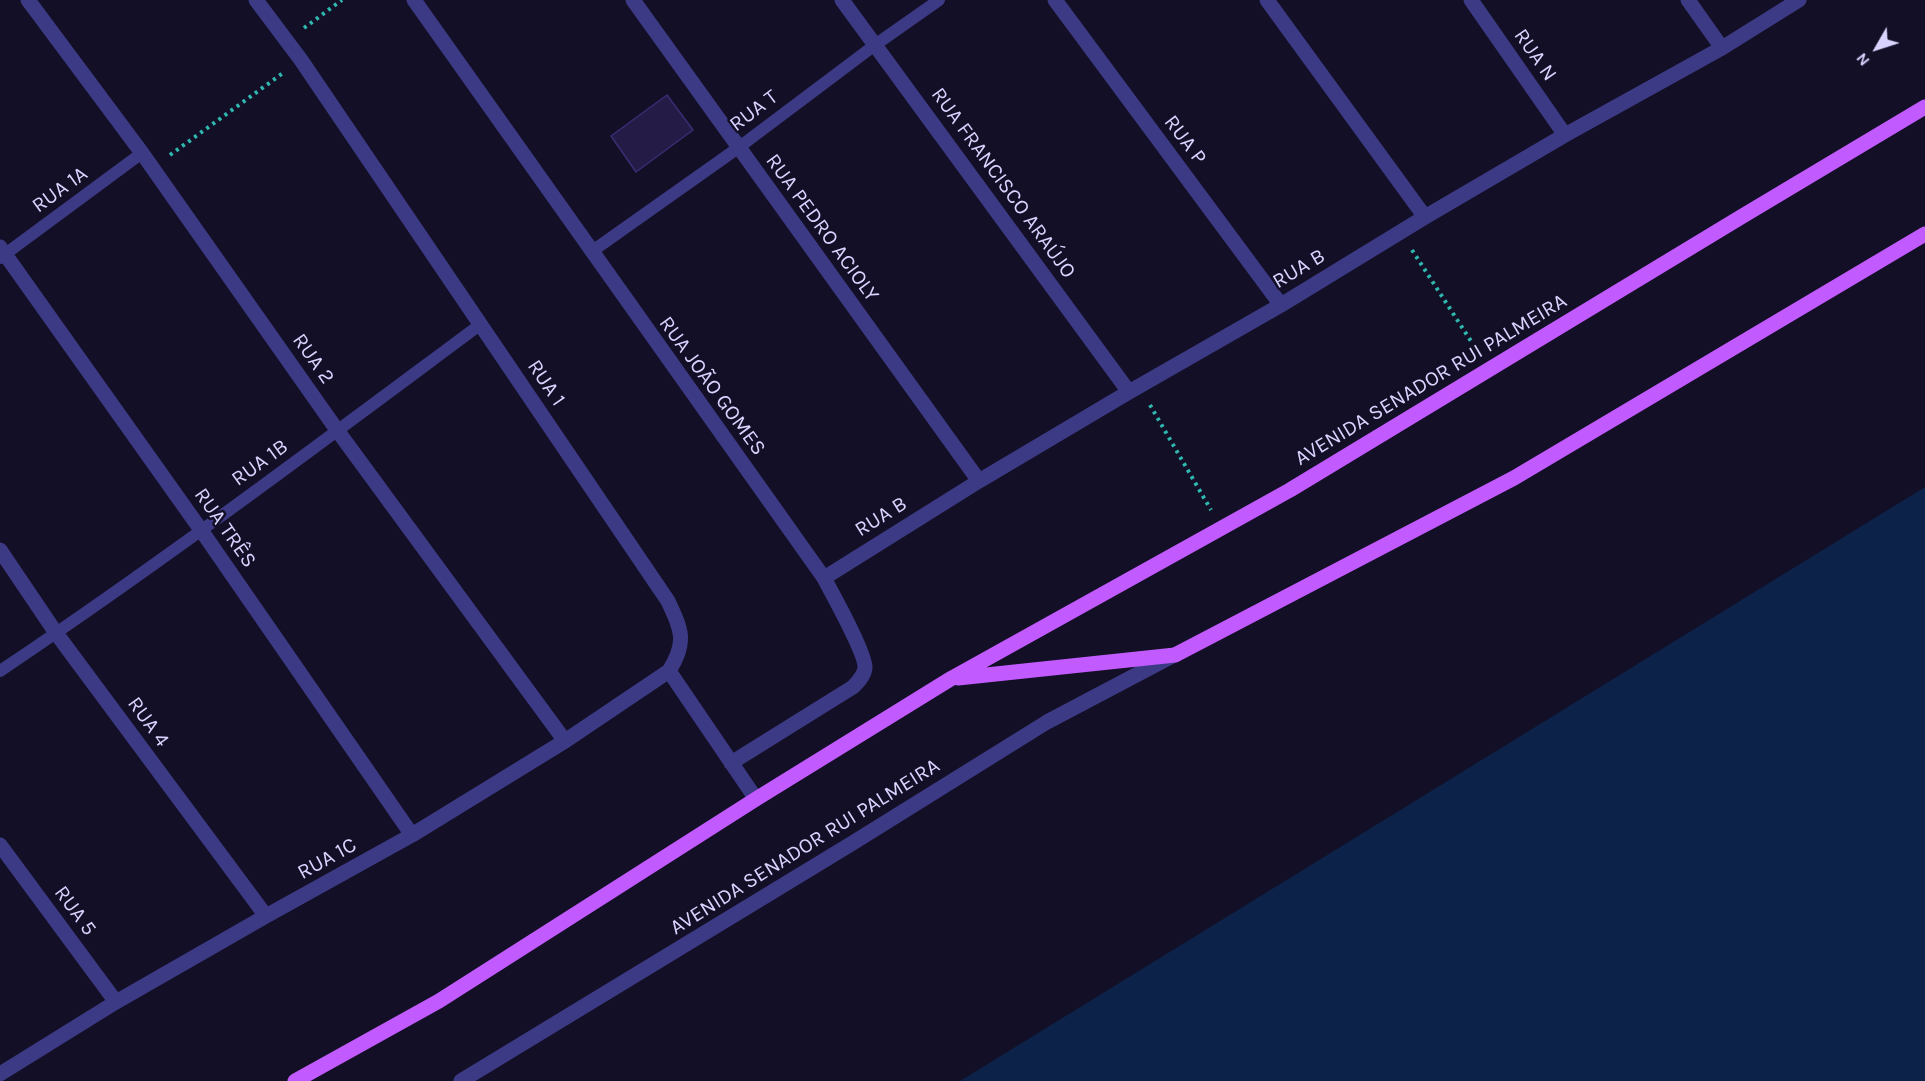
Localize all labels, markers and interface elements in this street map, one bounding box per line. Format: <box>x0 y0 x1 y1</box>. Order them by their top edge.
north arrow <box>1847 18 1907 78</box>
street label: RUA N <box>1508 24 1562 86</box>
text: N <box>1852 49 1874 70</box>
street label: RUA FRANCISCO ARAÚJO <box>925 83 1081 283</box>
street label: RUA T <box>725 85 783 137</box>
street label: RUA P <box>1158 110 1212 170</box>
street label: RUA PEDRO ACIOLY <box>760 149 884 307</box>
street label: RUA 1A <box>27 161 93 219</box>
street label: RUA B <box>1268 244 1330 294</box>
street label: AVENIDA SENADOR RUI PALMEIRA <box>1290 289 1572 471</box>
street label: RUA JOÃO GOMES <box>653 312 771 460</box>
street label: RUA 2 <box>287 329 339 389</box>
street label: RUA 1 <box>521 355 571 411</box>
street label: RUA 1B <box>227 434 293 492</box>
street label: RUA TRÊS <box>188 483 262 573</box>
street label: RUA B <box>850 491 912 543</box>
street label: RUA 4 <box>122 692 174 752</box>
street label: AVENIDA SENADOR RUI PALMEIRA <box>666 753 944 941</box>
street label: RUA 1C <box>293 833 361 885</box>
street label: RUA 5 <box>49 881 101 941</box>

